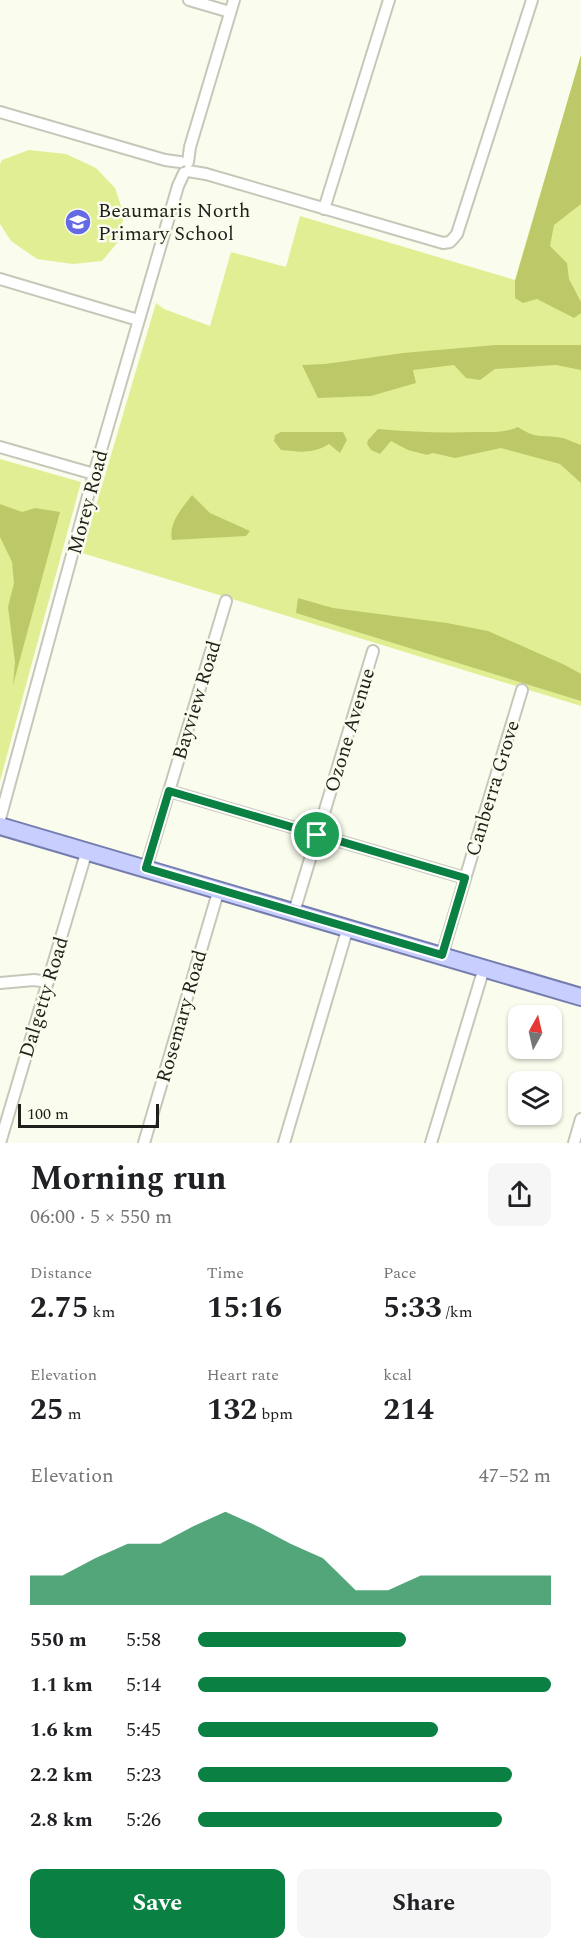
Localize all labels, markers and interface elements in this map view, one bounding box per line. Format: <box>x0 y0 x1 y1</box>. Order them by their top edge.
place label: Beaumaris North Primary School <box>98 196 250 249</box>
school or university icon: Beaumaris North Primary School <box>63 207 93 237</box>
street label: Morey Road <box>60 447 116 558</box>
street label: Bayview Road <box>165 637 229 764</box>
street label: Ozone Avenue <box>317 664 383 796</box>
street label: Canberra Grove <box>458 717 528 860</box>
pin <box>291 809 342 860</box>
icon: arrive <box>300 818 333 851</box>
street label: Dalgetty Road <box>11 933 77 1062</box>
street label: Rosemary Road <box>149 946 215 1086</box>
north arrow <box>508 1005 562 1059</box>
map controls <box>508 1005 562 1125</box>
button: layers <box>508 1071 562 1125</box>
scale bar <box>18 1101 159 1128</box>
text: 100 m <box>27 1102 69 1126</box>
text: Morning run <box>30 1154 227 1204</box>
button: share <box>488 1163 551 1226</box>
text: 06:00 · 5 × 550 m <box>30 1202 172 1232</box>
text: Distance <box>30 1261 92 1285</box>
text: Time <box>207 1261 244 1285</box>
text: Pace <box>383 1261 416 1285</box>
text: 2.75 <box>30 1285 89 1331</box>
text: 15:16 <box>207 1285 282 1331</box>
text: 5:33 <box>383 1285 442 1331</box>
text: km <box>89 1300 115 1324</box>
text: /km <box>442 1300 473 1324</box>
text: Elevation <box>30 1363 97 1387</box>
text: Heart rate <box>207 1363 279 1387</box>
text: kcal <box>383 1363 412 1387</box>
text: 25 <box>30 1387 64 1433</box>
text: 132 <box>207 1387 257 1433</box>
text: 214 <box>383 1387 434 1433</box>
text: m <box>64 1402 81 1426</box>
text: bpm <box>257 1402 293 1426</box>
text: Elevation <box>30 1461 114 1491</box>
text: 47–52 m <box>479 1461 551 1491</box>
text: 550 m <box>30 1625 87 1655</box>
text: 5:58 <box>126 1625 161 1655</box>
text: 1.1 km <box>30 1670 93 1700</box>
text: 5:14 <box>126 1670 161 1700</box>
text: 1.6 km <box>30 1715 93 1745</box>
text: 5:45 <box>126 1715 161 1745</box>
text: 2.2 km <box>30 1760 93 1790</box>
text: 5:23 <box>126 1760 161 1790</box>
text: 2.8 km <box>30 1805 93 1835</box>
text: 5:26 <box>126 1805 161 1835</box>
button: Save <box>30 1869 285 1938</box>
button: Share <box>297 1869 551 1938</box>

